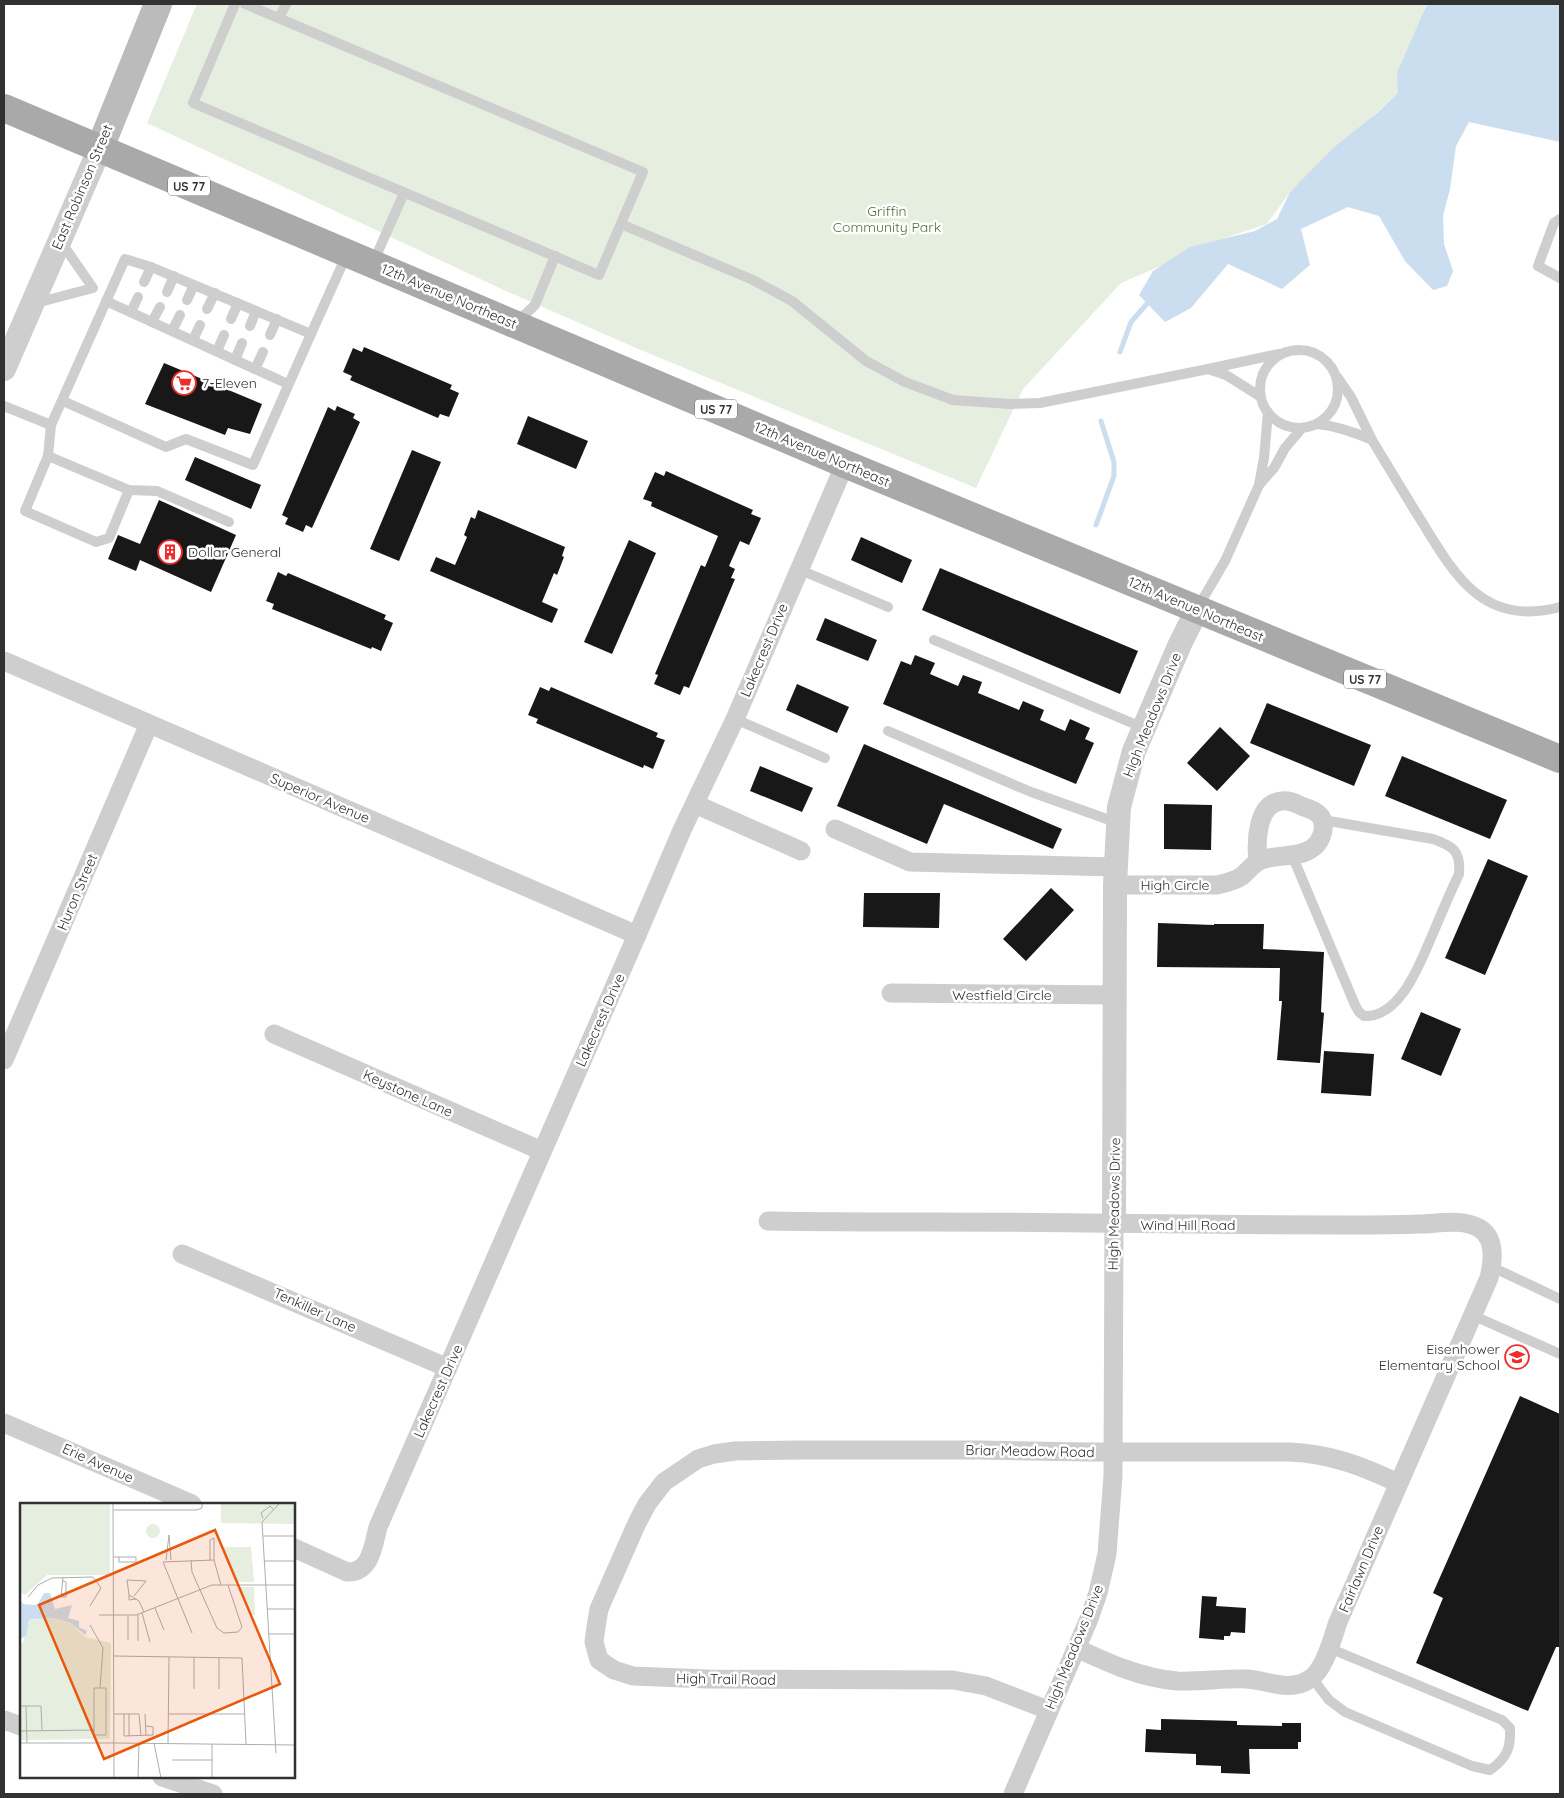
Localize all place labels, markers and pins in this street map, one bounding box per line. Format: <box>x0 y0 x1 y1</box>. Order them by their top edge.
supermarket icon: 7-Eleven <box>171 370 197 396</box>
place label: 7-Eleven <box>202 374 257 392</box>
building icon: Dollar General <box>157 539 183 565</box>
place label: Dollar General <box>188 543 281 561</box>
place label: Eisenhower Elementary School <box>1379 1340 1501 1374</box>
school or university icon: Eisenhower Elementary School <box>1504 1344 1530 1370</box>

